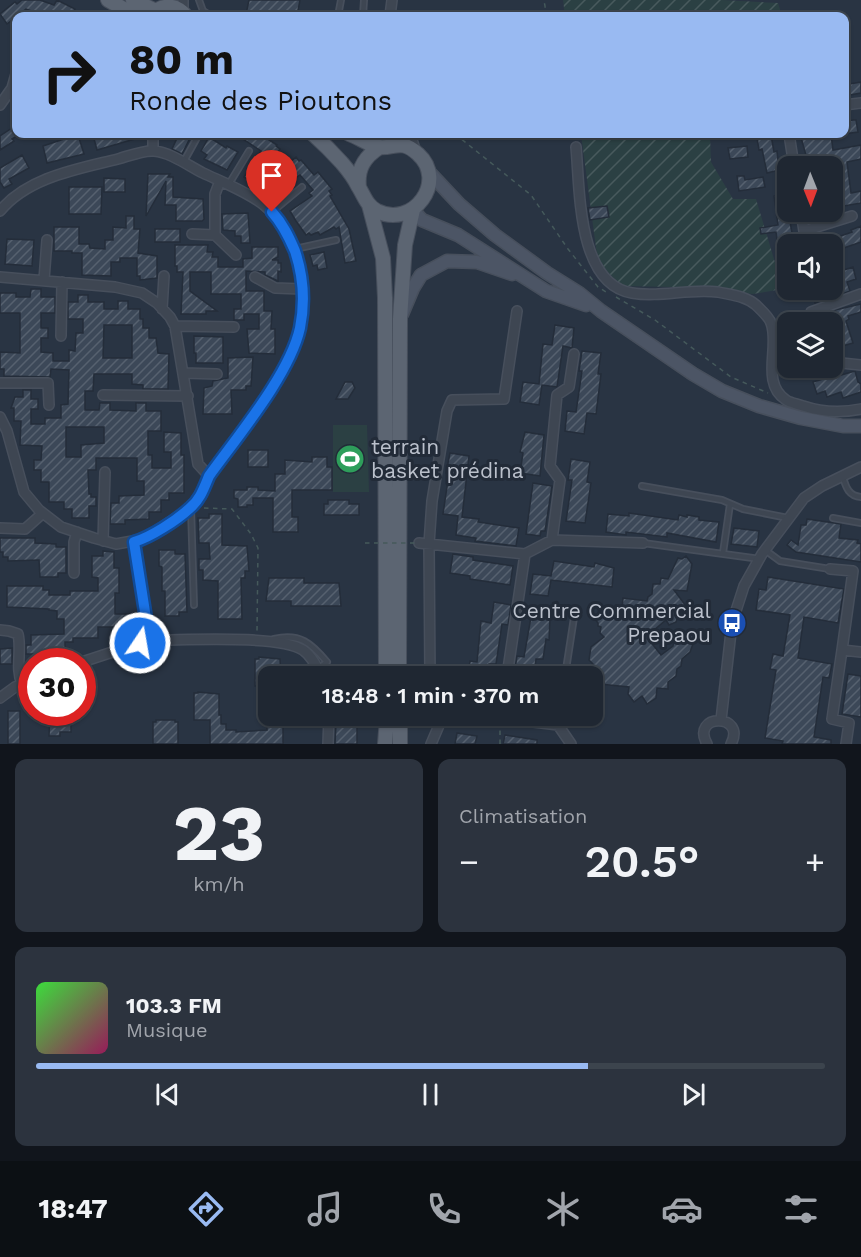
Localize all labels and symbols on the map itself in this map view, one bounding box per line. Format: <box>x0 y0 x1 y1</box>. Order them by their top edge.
pin <box>246 150 297 212</box>
north arrow <box>777 156 843 222</box>
place label: terrain basket prédina <box>371 434 524 483</box>
sports icon: terrain basket prédina <box>334 443 366 475</box>
place label: Centre Commercial Prepaou <box>512 598 712 647</box>
bus stop icon: Centre Commercial Prepaou <box>716 607 748 639</box>
position arrow <box>108 611 172 675</box>
speed limit sign: 30 <box>18 648 96 726</box>

